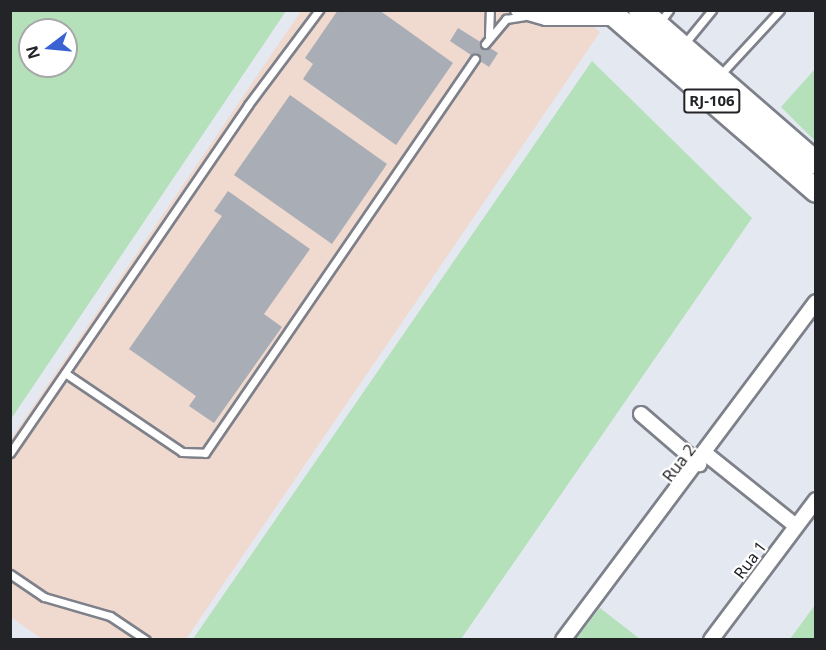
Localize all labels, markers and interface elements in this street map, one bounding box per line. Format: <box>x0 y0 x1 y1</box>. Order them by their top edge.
north arrow <box>18 18 78 78</box>
text: N <box>20 43 45 62</box>
road number: RJ-106 <box>682 89 742 113</box>
street label: Rua 2 <box>658 440 700 486</box>
street label: Rua 1 <box>730 537 770 583</box>

